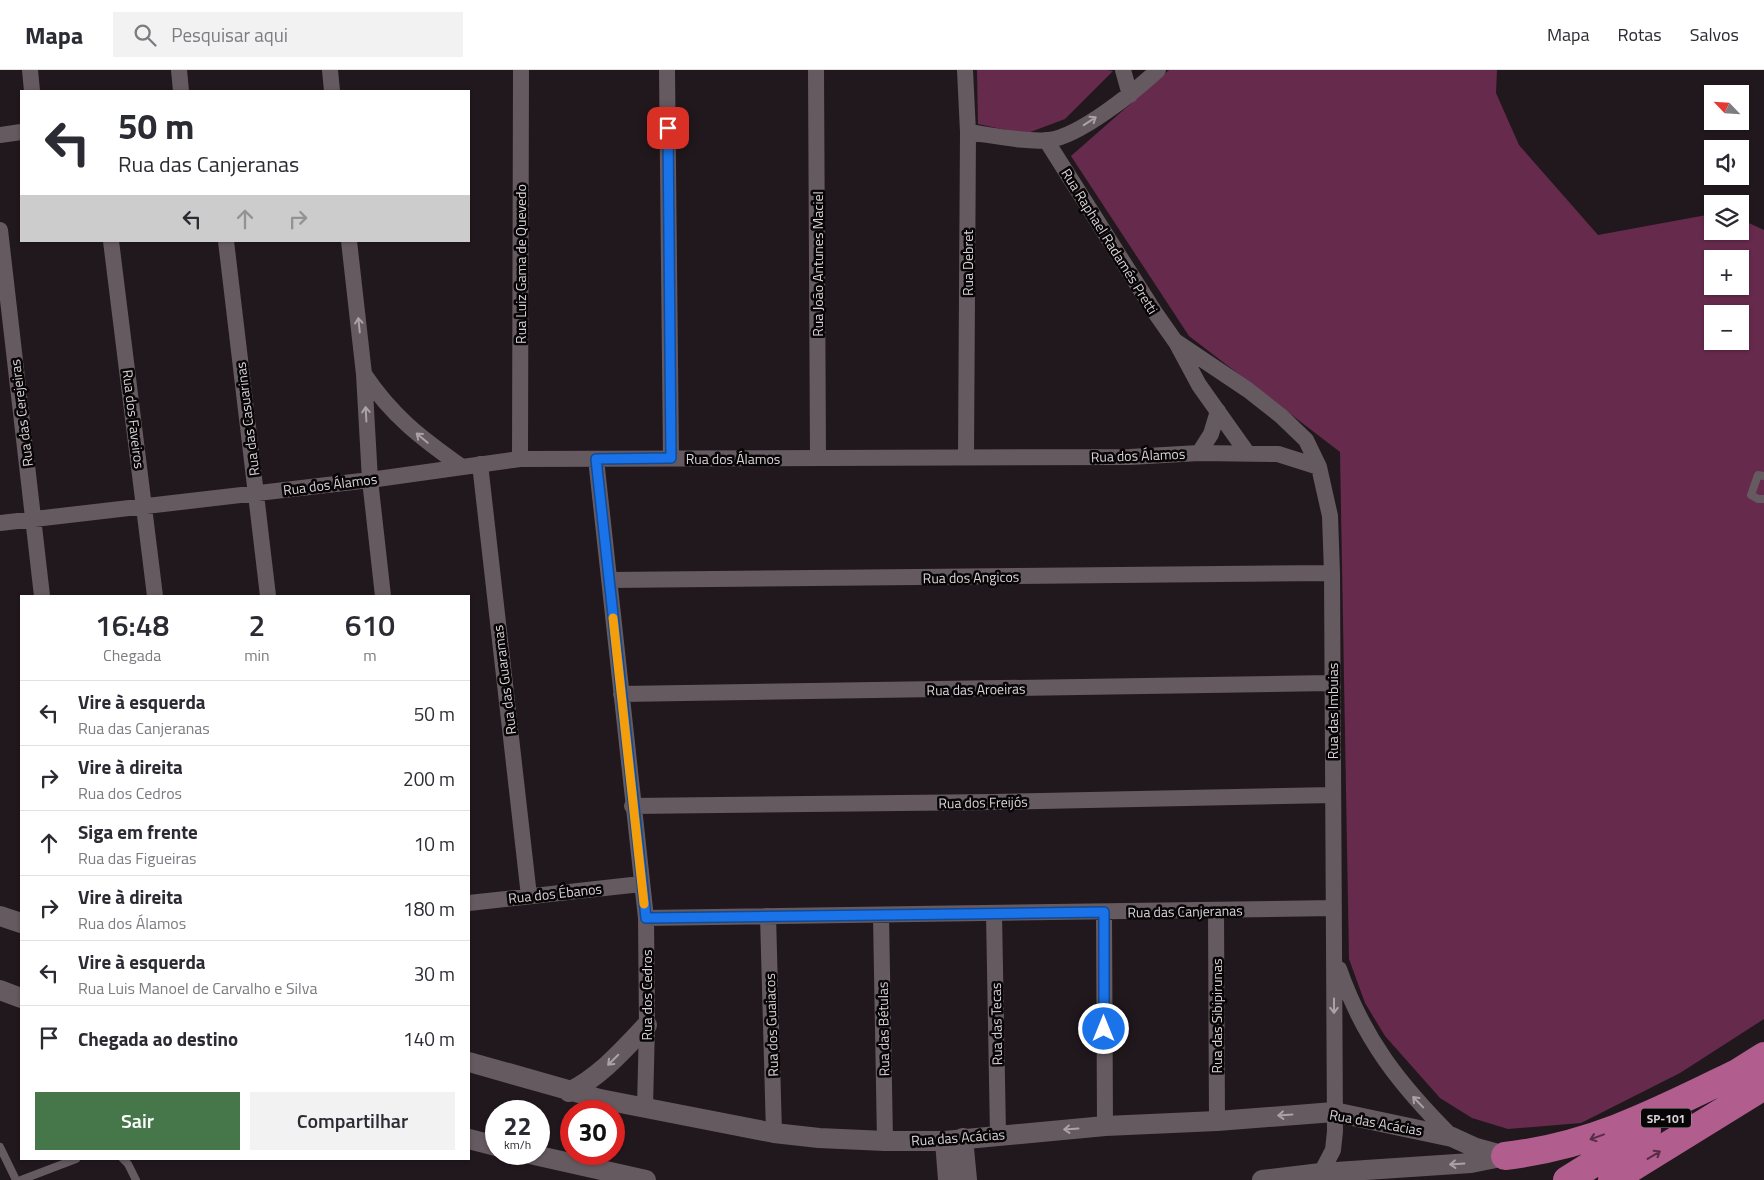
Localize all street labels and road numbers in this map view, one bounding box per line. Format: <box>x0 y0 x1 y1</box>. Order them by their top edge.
street label: Rua Raphael Radamés Pretti <box>1056 164 1164 318</box>
street label: Rua Luiz Gama de Quevedo <box>510 184 531 344</box>
street label: Rua João Antunes Maciel <box>807 191 828 337</box>
street label: Rua Debret <box>957 230 978 296</box>
street label: Rua das Cerejeiras <box>4 358 38 468</box>
street label: Rua das Casuarinas <box>230 361 264 477</box>
street label: Rua dos Faveiros <box>118 368 150 470</box>
street label: Rua dos Álamos <box>1090 443 1186 467</box>
street label: Rua dos Álamos <box>686 448 780 469</box>
street label: Rua dos Álamos <box>282 468 378 500</box>
street label: Rua dos Angicos <box>923 566 1019 588</box>
street label: Rua das Guaramas <box>487 624 521 736</box>
street label: Rua das Imbuias <box>1322 663 1343 759</box>
street label: Rua das Aroeiras <box>926 678 1026 700</box>
street label: Rua dos Freijós <box>938 791 1028 813</box>
street label: Rua dos Ébanos <box>507 878 603 908</box>
street label: Rua das Canjeranas <box>1127 899 1243 923</box>
street label: Rua dos Cedros <box>636 949 657 1041</box>
street label: Rua das Sibipirunas <box>1206 959 1227 1073</box>
street label: Rua dos Guaiacos <box>759 973 783 1077</box>
street label: Rua das Bétulas <box>872 981 894 1077</box>
street label: Rua das Tecas <box>985 982 1007 1066</box>
street label: Rua das Acácias <box>1328 1103 1424 1141</box>
road number: SP-101 <box>1641 1108 1691 1128</box>
street label: Rua das Acácias <box>910 1123 1006 1151</box>

